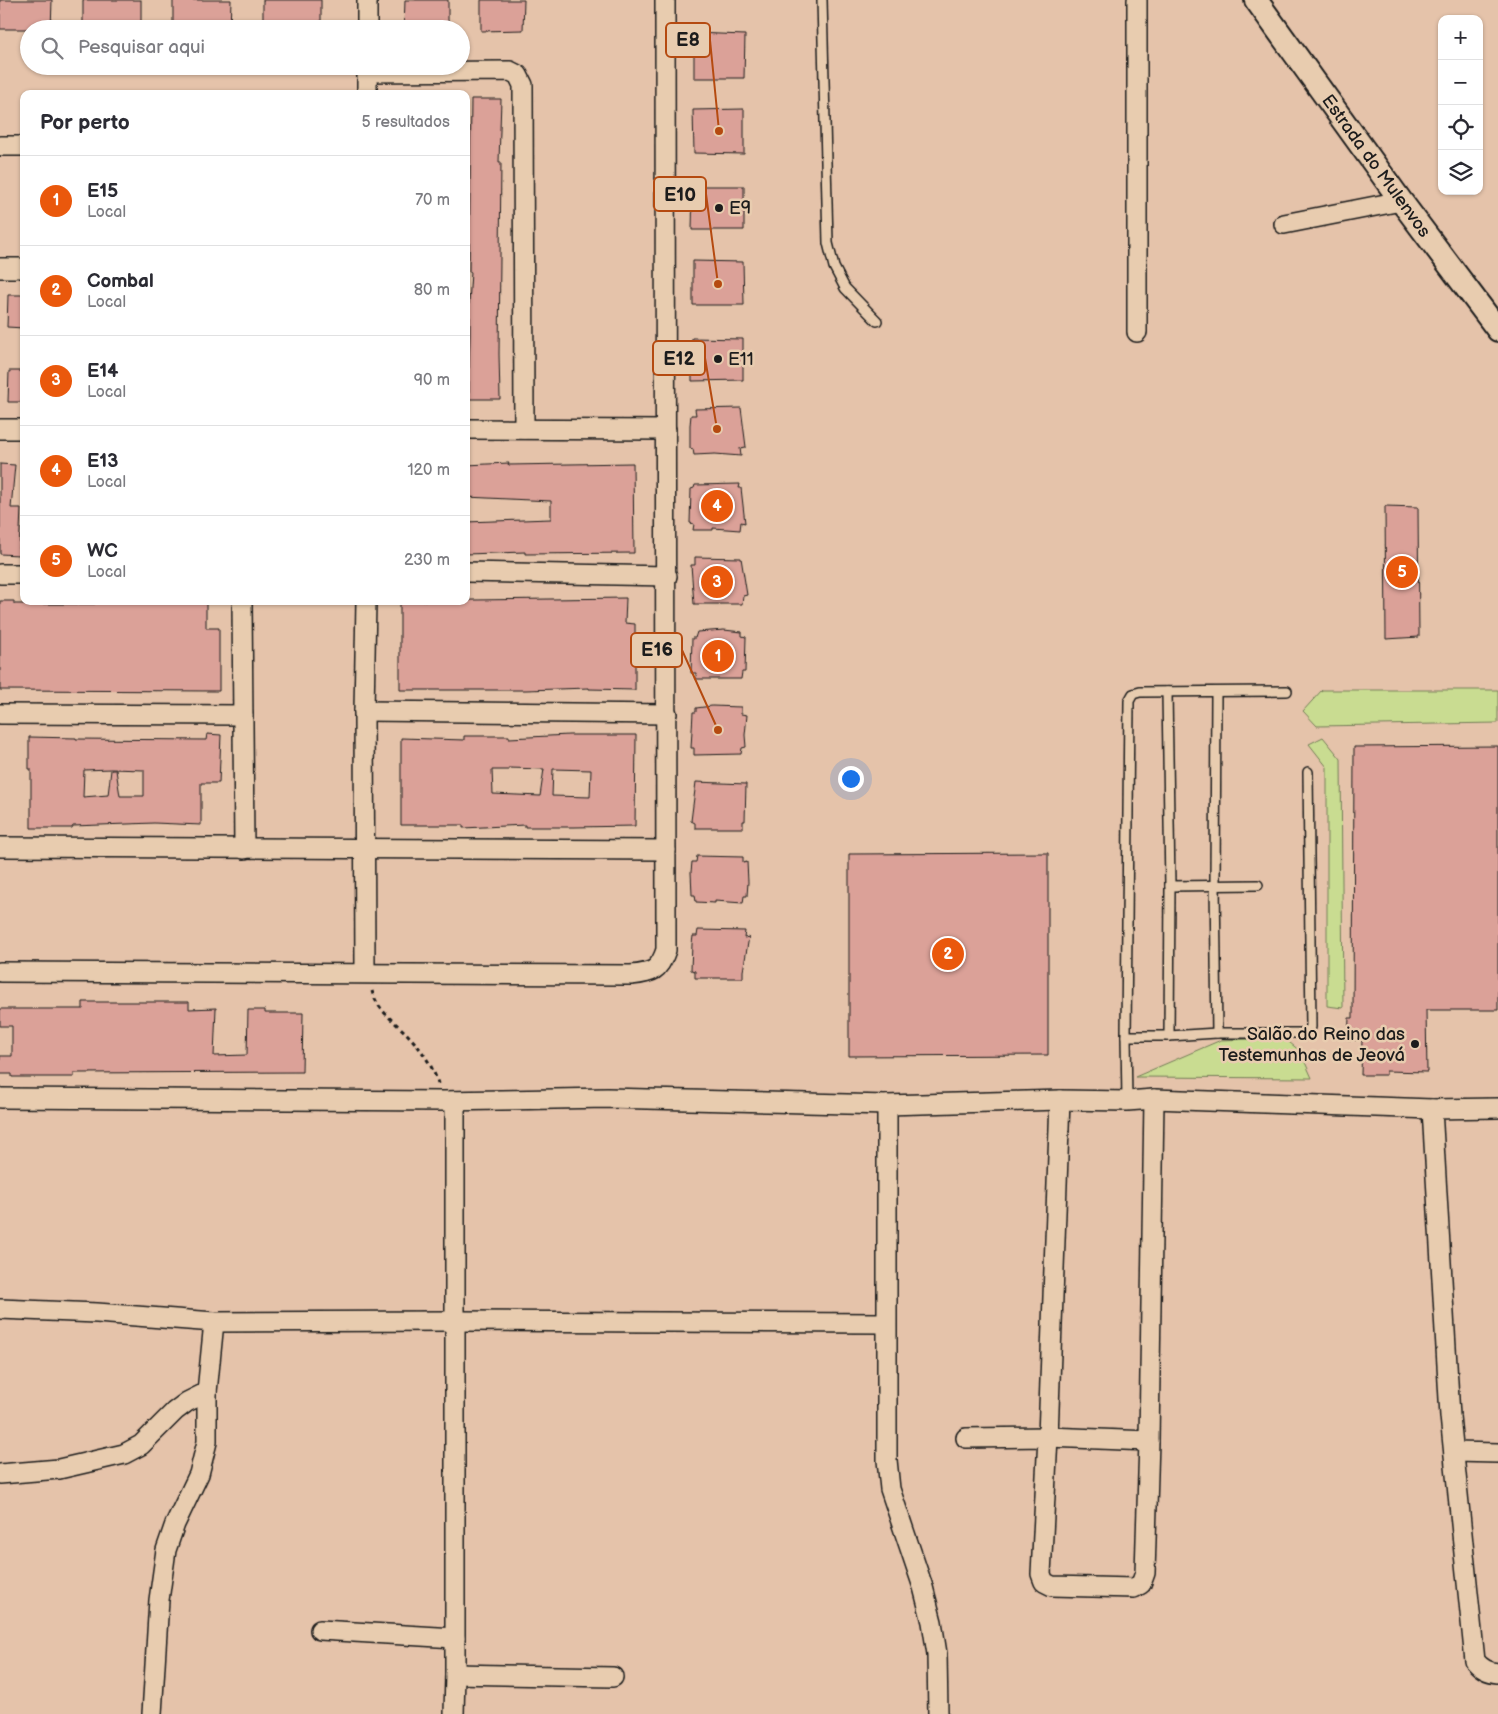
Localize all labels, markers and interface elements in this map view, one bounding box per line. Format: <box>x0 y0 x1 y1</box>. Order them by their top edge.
map controls <box>1438 15 1483 195</box>
button: + <box>1438 15 1483 60</box>
search box <box>20 20 470 75</box>
callout: E8 <box>666 23 710 57</box>
text: E8 <box>676 29 700 52</box>
icon: search <box>38 34 66 62</box>
text: Pesquisar aqui <box>78 36 205 59</box>
button: − <box>1438 60 1483 105</box>
street label: Estrada do Mulenvos <box>1317 91 1435 242</box>
button: locate <box>1438 105 1483 150</box>
text: Por perto <box>40 110 130 135</box>
text: 5 resultados <box>362 113 450 132</box>
button: layers <box>1438 150 1483 195</box>
callout: E10 <box>654 177 706 211</box>
text: E15 <box>87 180 118 203</box>
text: E10 <box>664 184 696 207</box>
text: 1 <box>53 191 59 210</box>
text: 70 m <box>415 191 450 210</box>
place label: E9 <box>729 198 751 219</box>
marker: E9 <box>713 202 725 214</box>
text: Local <box>87 203 126 222</box>
text: Combal <box>87 270 154 293</box>
text: 2 <box>51 281 61 300</box>
text: 80 m <box>414 281 450 300</box>
text: Local <box>87 293 126 312</box>
callout: E12 <box>653 341 705 375</box>
text: E12 <box>663 348 695 371</box>
place label: E11 <box>728 349 754 370</box>
marker: E11 <box>712 353 724 365</box>
text: E14 <box>87 360 119 383</box>
text: 3 <box>51 371 61 390</box>
text: 90 m <box>414 371 450 390</box>
text: Local <box>87 383 126 402</box>
text: E13 <box>87 450 118 473</box>
text: 4 <box>51 461 61 480</box>
text: 120 m <box>407 461 450 480</box>
text: Local <box>87 473 126 492</box>
pin: 4 <box>701 487 733 525</box>
text: WC <box>87 540 118 563</box>
text: 5 <box>51 551 61 570</box>
text: 230 m <box>404 551 450 570</box>
pin: 5 <box>1386 553 1418 591</box>
text: Local <box>87 563 126 582</box>
pin: 3 <box>701 563 733 601</box>
callout: E16 <box>631 633 682 667</box>
pin: 1 <box>702 637 734 675</box>
text: E16 <box>641 639 673 662</box>
your location <box>838 766 864 792</box>
pin: 2 <box>932 935 964 973</box>
place label: Salão do Reino das Testemunhas de Jeová <box>1219 1024 1405 1066</box>
marker: Salão do Reino das Testemunhas de Jeová <box>1409 1038 1421 1050</box>

